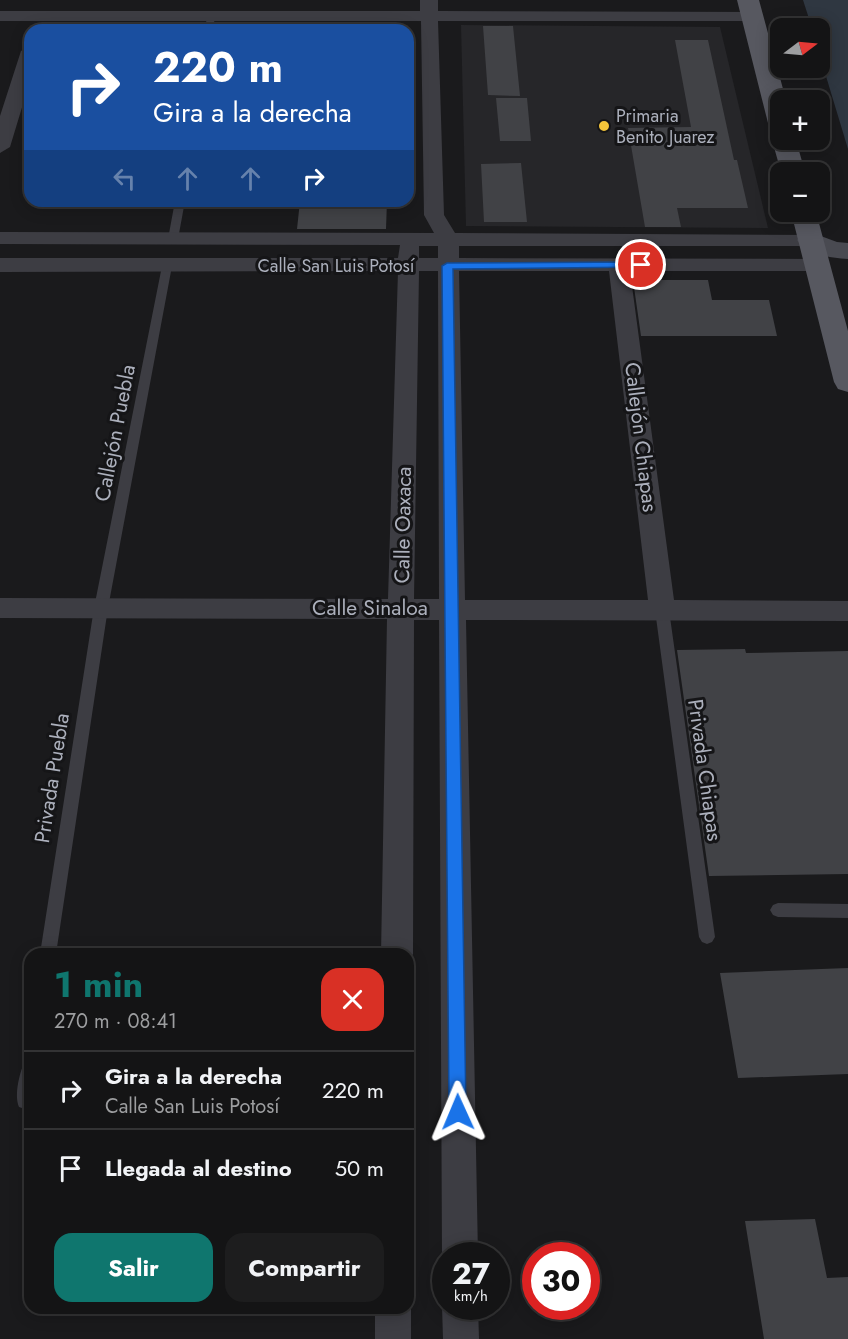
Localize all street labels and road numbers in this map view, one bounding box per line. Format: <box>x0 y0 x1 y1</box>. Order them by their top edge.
street label: Calle San Luis Potosí <box>257 253 416 279</box>
street label: Callejón Chiapas <box>617 360 665 514</box>
street label: Callejón Puebla <box>87 362 143 504</box>
street label: Calle Oaxaca <box>387 466 419 584</box>
street label: Calle Sinaloa <box>312 593 428 623</box>
street label: Privada Chiapas <box>680 697 730 843</box>
street label: Privada Puebla <box>27 711 77 845</box>

